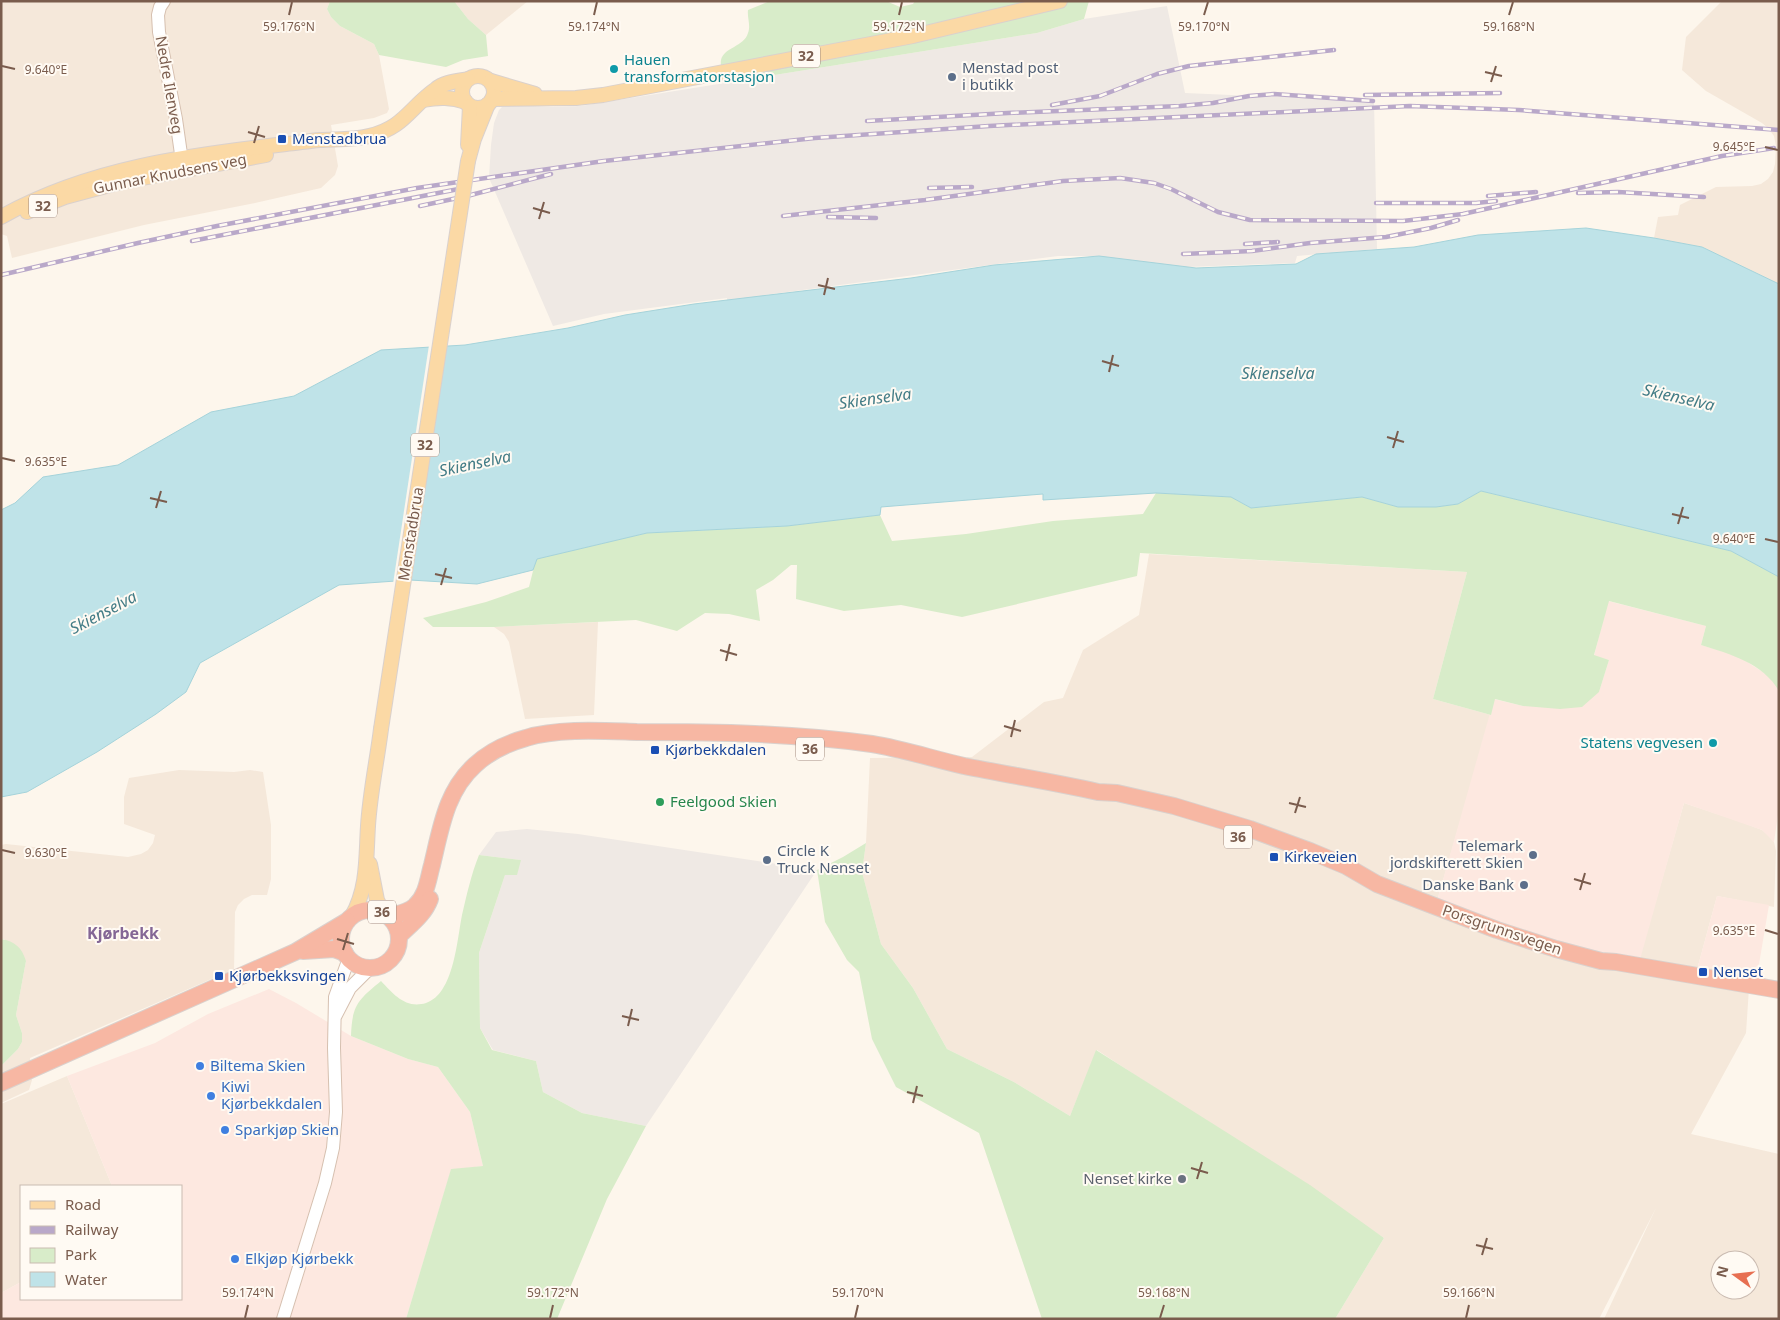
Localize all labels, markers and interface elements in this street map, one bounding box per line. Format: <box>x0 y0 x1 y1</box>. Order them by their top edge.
text: 59.176°N <box>263 18 315 35</box>
text: 59.174°N <box>568 18 620 35</box>
text: 59.172°N <box>873 18 925 35</box>
text: 59.170°N <box>1178 18 1230 35</box>
text: 59.168°N <box>1483 18 1535 35</box>
street label: Nedre Ilenveg <box>152 34 188 135</box>
road number: 32 <box>792 44 820 68</box>
place label: Hauen transformatorstasjon <box>624 49 774 86</box>
place label: Menstad post i butikk <box>962 57 1059 94</box>
text: 9.640°E <box>25 61 67 78</box>
marker: Hauen transformatorstasjon <box>608 63 620 75</box>
marker: Menstad post i butikk <box>946 71 958 83</box>
place label: Menstadbrua <box>292 128 387 148</box>
marker: Menstadbrua <box>276 133 288 145</box>
text: 9.645°E <box>1713 138 1755 155</box>
street label: Gunnar Knudsens veg <box>92 148 248 198</box>
road number: 32 <box>29 195 57 218</box>
water label: Skienselva <box>1242 362 1314 384</box>
water label: Skienselva <box>1641 378 1717 416</box>
water label: Skienselva <box>837 382 913 414</box>
road number: 32 <box>411 434 439 456</box>
water label: Skienselva <box>437 445 513 481</box>
text: 9.635°E <box>25 453 67 470</box>
street label: Menstadbrua <box>393 486 427 582</box>
text: 9.640°E <box>1713 530 1755 547</box>
water label: Skienselva <box>66 585 140 639</box>
place label: Statens vegvesen <box>1580 732 1703 752</box>
marker: Statens vegvesen <box>1707 737 1719 749</box>
road number: 36 <box>796 738 824 761</box>
place label: Kjørbekkdalen <box>665 739 766 759</box>
marker: Kjørbekkdalen <box>649 744 661 756</box>
place label: Feelgood Skien <box>670 791 777 811</box>
marker: Feelgood Skien <box>654 796 666 808</box>
road number: 36 <box>1224 826 1252 849</box>
place label: Telemark jordskifterett Skien <box>1389 835 1523 872</box>
place label: Circle K Truck Nenset <box>777 840 870 877</box>
text: 9.630°E <box>25 844 67 861</box>
place label: Kirkeveien <box>1284 846 1357 866</box>
marker: Telemark jordskifterett Skien <box>1527 849 1539 861</box>
marker: Kirkeveien <box>1268 851 1280 863</box>
marker: Circle K Truck Nenset <box>761 854 773 866</box>
place label: Danske Bank <box>1422 874 1514 894</box>
marker: Danske Bank <box>1518 879 1530 891</box>
street label: Porsgrunnsvegen <box>1440 899 1565 959</box>
road number: 36 <box>368 900 396 924</box>
district label: Kjørbekk <box>87 922 159 944</box>
text: 9.635°E <box>1713 922 1755 939</box>
place label: Nenset <box>1713 961 1764 981</box>
place label: Kjørbekksvingen <box>229 965 346 985</box>
marker: Nenset <box>1697 966 1709 978</box>
marker: Kjørbekksvingen <box>213 970 225 982</box>
place label: Biltema Skien <box>210 1055 306 1075</box>
marker: Biltema Skien <box>194 1060 206 1072</box>
place label: Kiwi Kjørbekkdalen <box>221 1076 322 1113</box>
marker: Kiwi Kjørbekkdalen <box>205 1090 217 1102</box>
place label: Sparkjøp Skien <box>235 1119 339 1139</box>
marker: Sparkjøp Skien <box>219 1124 231 1136</box>
place label: Nenset kirke <box>1083 1168 1172 1188</box>
marker: Nenset kirke <box>1176 1173 1188 1185</box>
legend <box>20 1185 182 1300</box>
text: Road <box>65 1194 101 1214</box>
text: Railway <box>65 1219 119 1239</box>
text: Park <box>65 1244 97 1264</box>
place label: Elkjøp Kjørbekk <box>245 1248 353 1268</box>
north arrow <box>1710 1250 1760 1300</box>
marker: Elkjøp Kjørbekk <box>229 1253 241 1265</box>
text: N <box>1711 1264 1733 1279</box>
text: Water <box>65 1269 107 1289</box>
text: 59.174°N <box>222 1284 274 1301</box>
text: 59.172°N <box>527 1284 579 1301</box>
text: 59.170°N <box>832 1284 884 1301</box>
text: 59.168°N <box>1138 1284 1190 1301</box>
text: 59.166°N <box>1443 1284 1495 1301</box>

